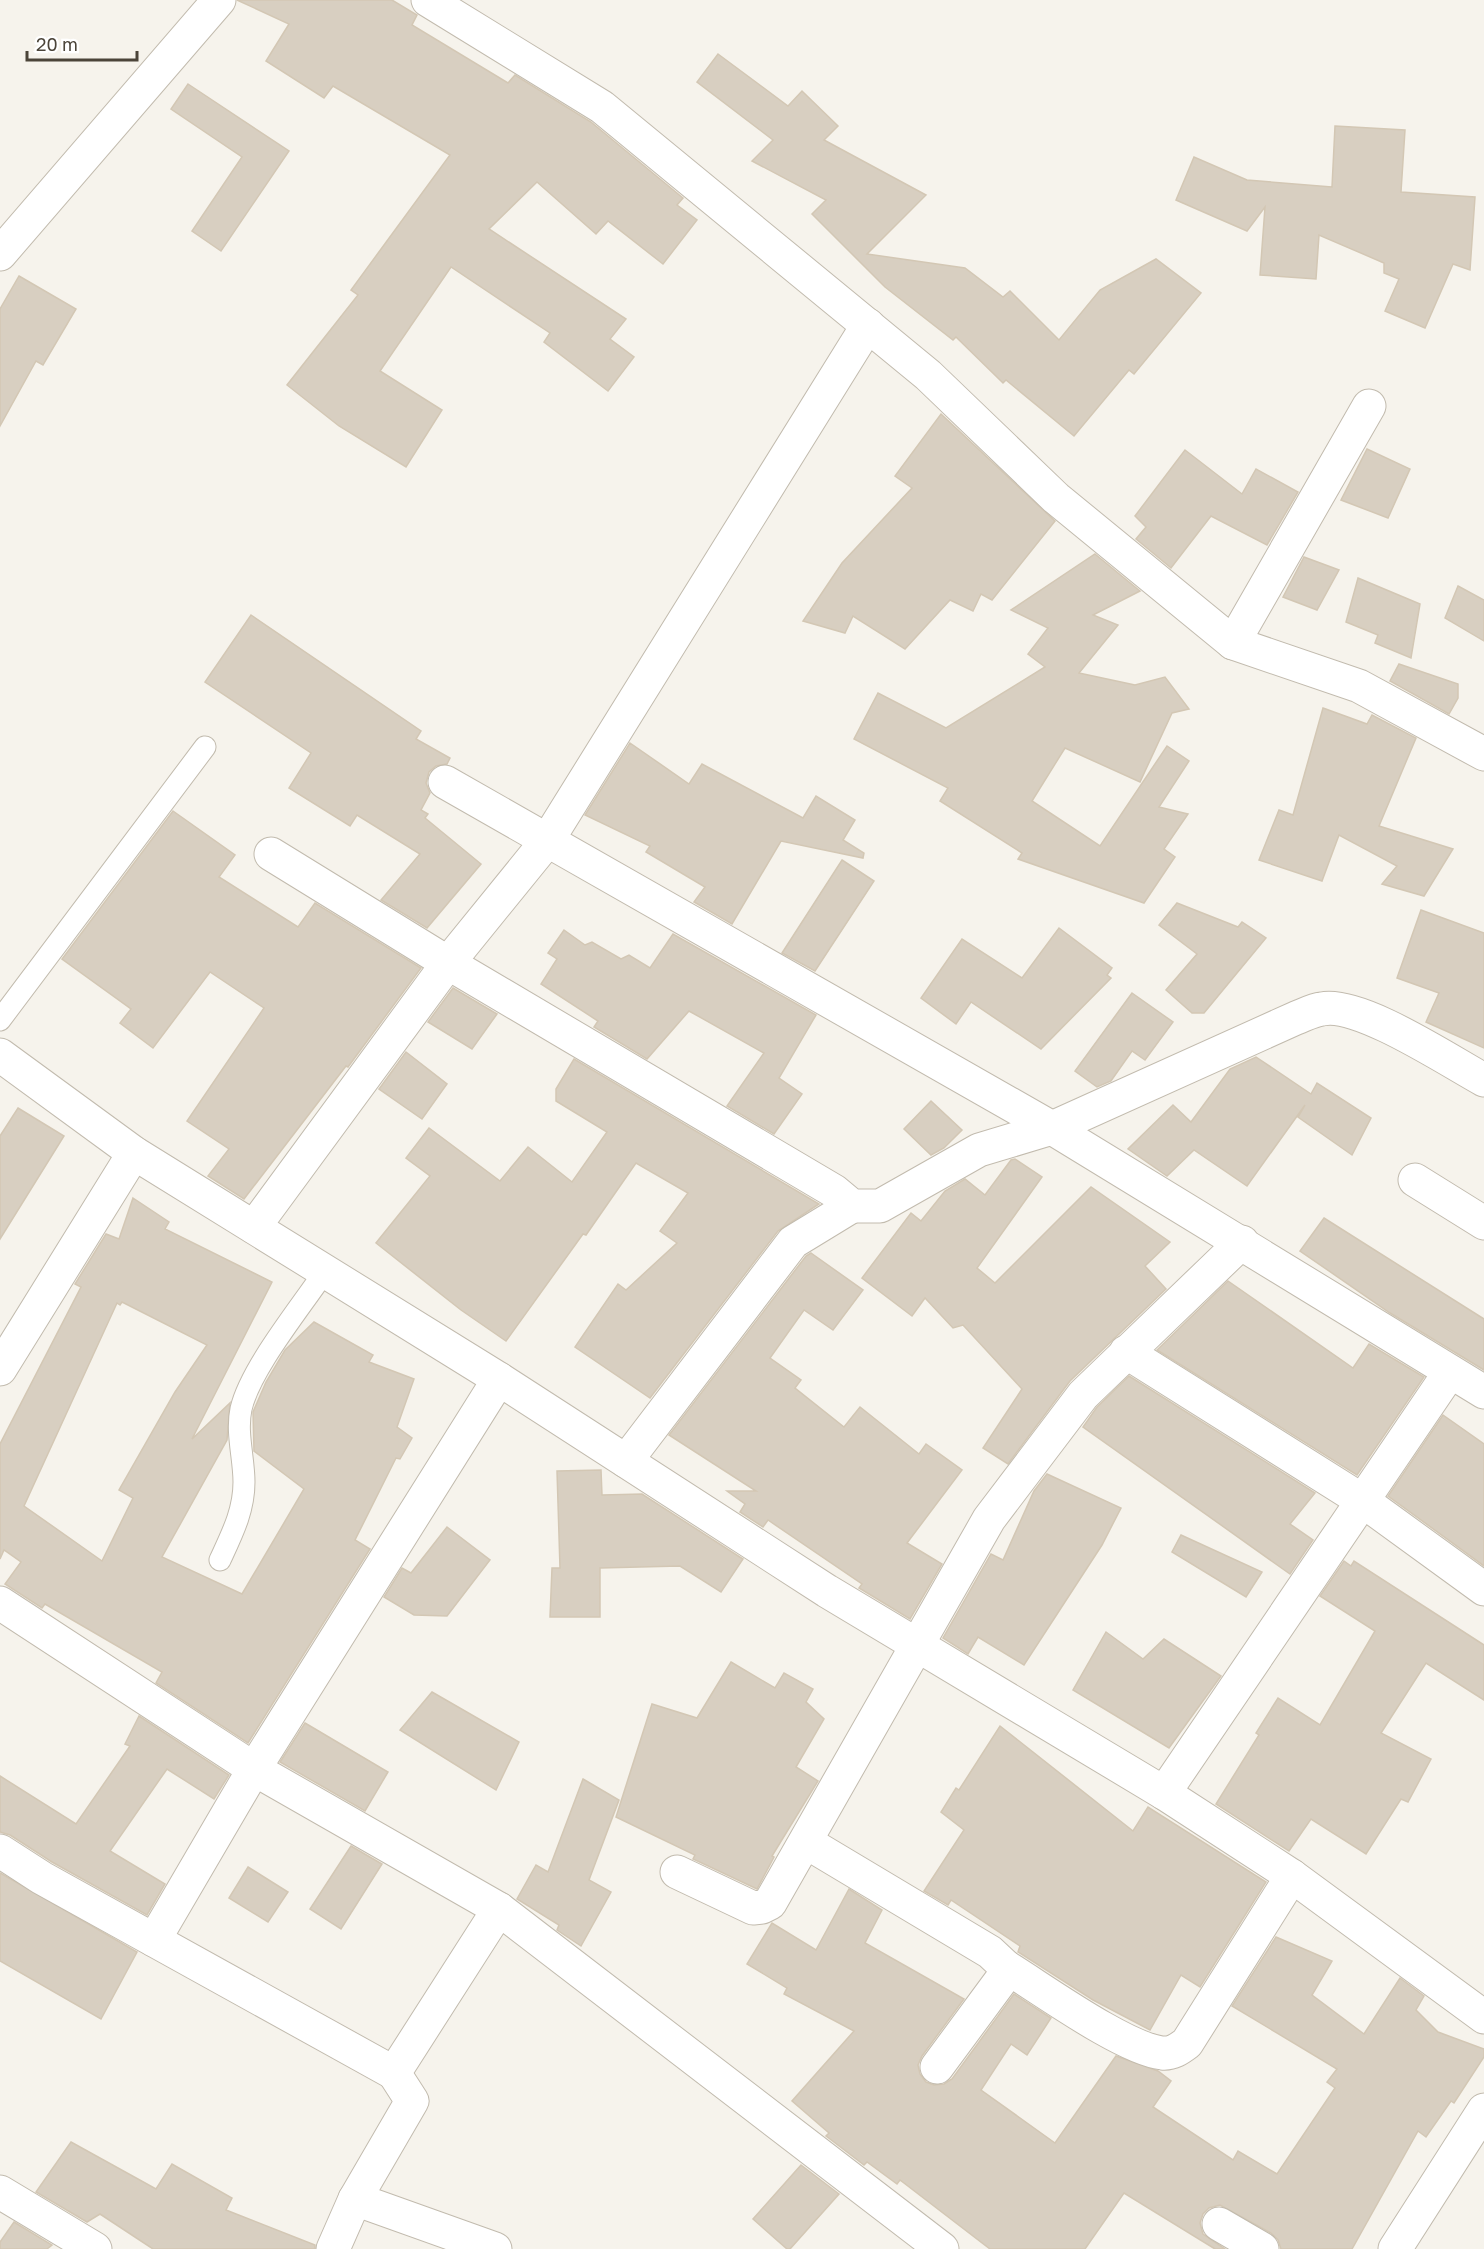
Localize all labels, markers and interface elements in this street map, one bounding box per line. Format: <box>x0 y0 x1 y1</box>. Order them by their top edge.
scale bar <box>27 24 136 62</box>
text: 20 m <box>36 33 78 55</box>

